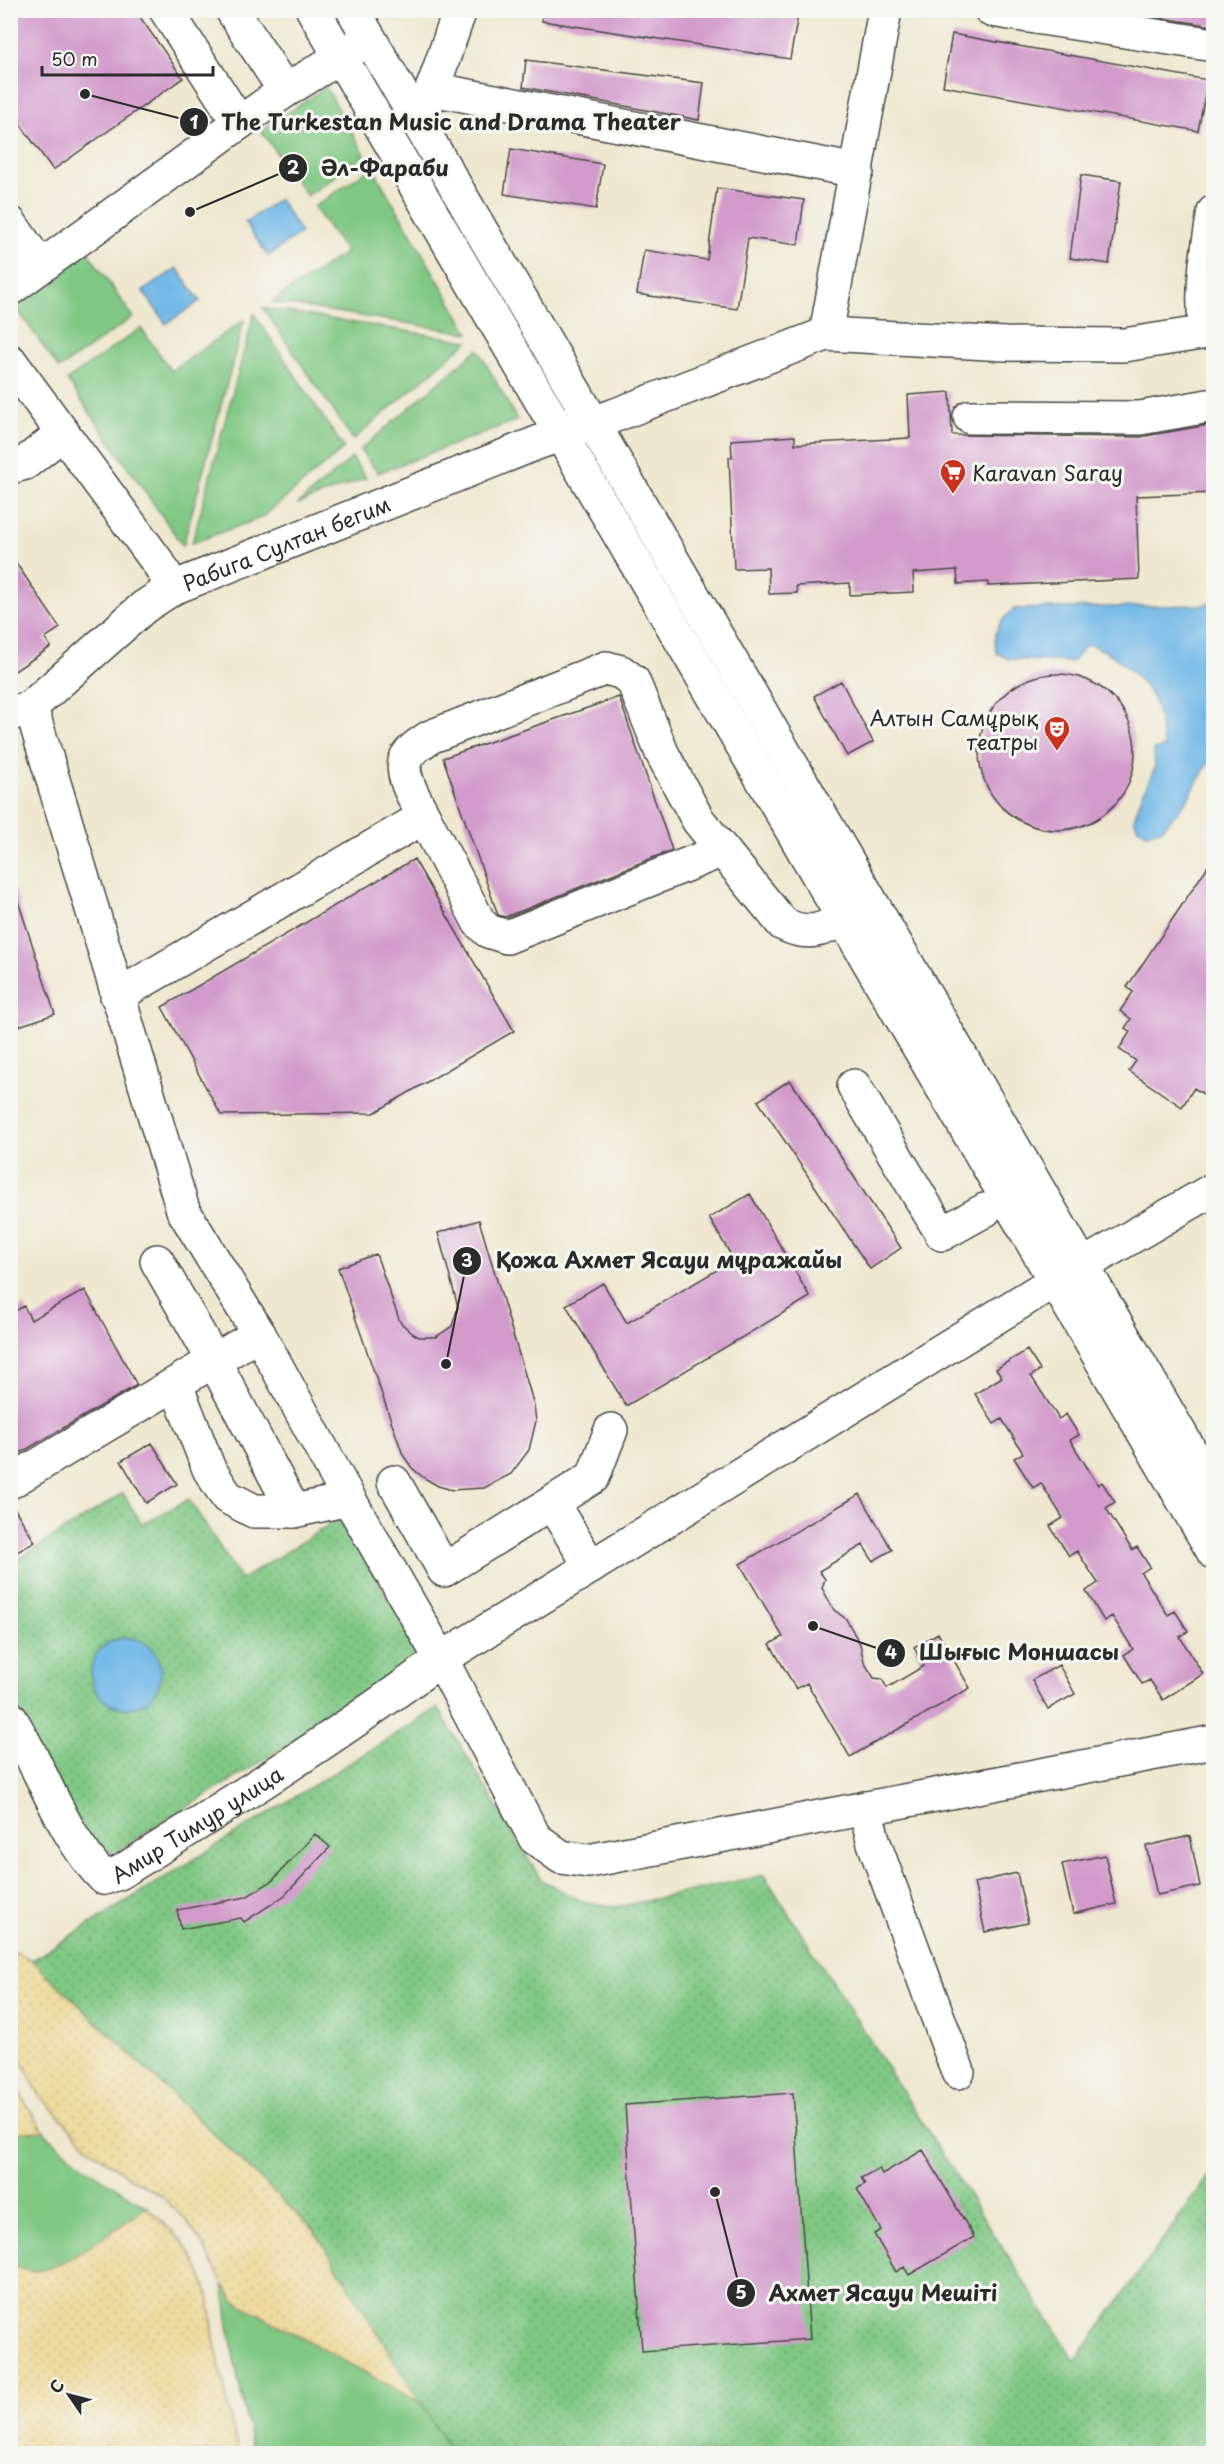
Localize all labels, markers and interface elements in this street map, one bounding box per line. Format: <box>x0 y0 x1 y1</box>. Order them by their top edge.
scale bar <box>42 39 213 77</box>
text: 50 m <box>51 45 98 72</box>
callout: The Turkestan Music and Drama Theater <box>179 102 694 142</box>
text: The Turkestan Music and Drama Theater <box>221 104 682 137</box>
text: 1 <box>190 108 199 135</box>
callout: Әл-Фараби <box>278 148 461 188</box>
text: Әл-Фараби <box>321 150 449 183</box>
text: 2 <box>287 153 300 180</box>
place label: Karavan Saray <box>972 456 1123 488</box>
supermarket icon: Karavan Saray <box>938 457 968 495</box>
street label: Рабига Султан бегим <box>178 487 395 599</box>
place label: Алтын Самұрық театры <box>870 701 1039 757</box>
theatre icon: Алтын Самұрық театры <box>1042 714 1072 752</box>
callout: Қожа Ахмет Ясауи мұражайы <box>452 1241 855 1281</box>
text: Қожа Ахмет Ясауи мұражайы <box>496 1242 842 1275</box>
text: 3 <box>461 1246 473 1273</box>
callout: Шығыс Моншасы <box>876 1633 1131 1673</box>
text: Шығыс Моншасы <box>919 1634 1119 1667</box>
text: 4 <box>885 1638 897 1665</box>
street label: Амир Тимур улица <box>105 1757 290 1890</box>
callout: Ахмет Ясауи Мешіті <box>726 2273 1010 2313</box>
text: Ахмет Ясауи Мешіті <box>769 2275 997 2308</box>
text: 5 <box>735 2278 747 2305</box>
north arrow <box>39 2365 99 2425</box>
text: С <box>43 2374 69 2398</box>

